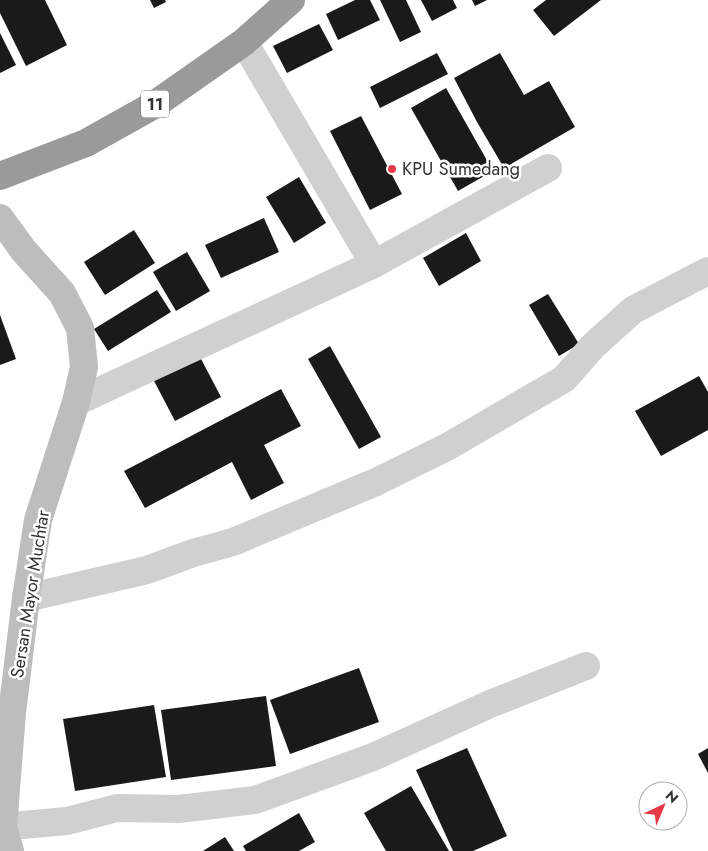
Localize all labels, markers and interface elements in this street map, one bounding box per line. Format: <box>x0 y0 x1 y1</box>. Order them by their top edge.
road number: 11 <box>141 90 169 118</box>
place label: KPU Sumedang <box>402 156 520 182</box>
marker: KPU Sumedang <box>386 163 398 175</box>
street label: Sersan Mayor Muchtar <box>4 507 56 680</box>
north arrow <box>638 781 688 831</box>
text: N <box>661 786 683 808</box>

